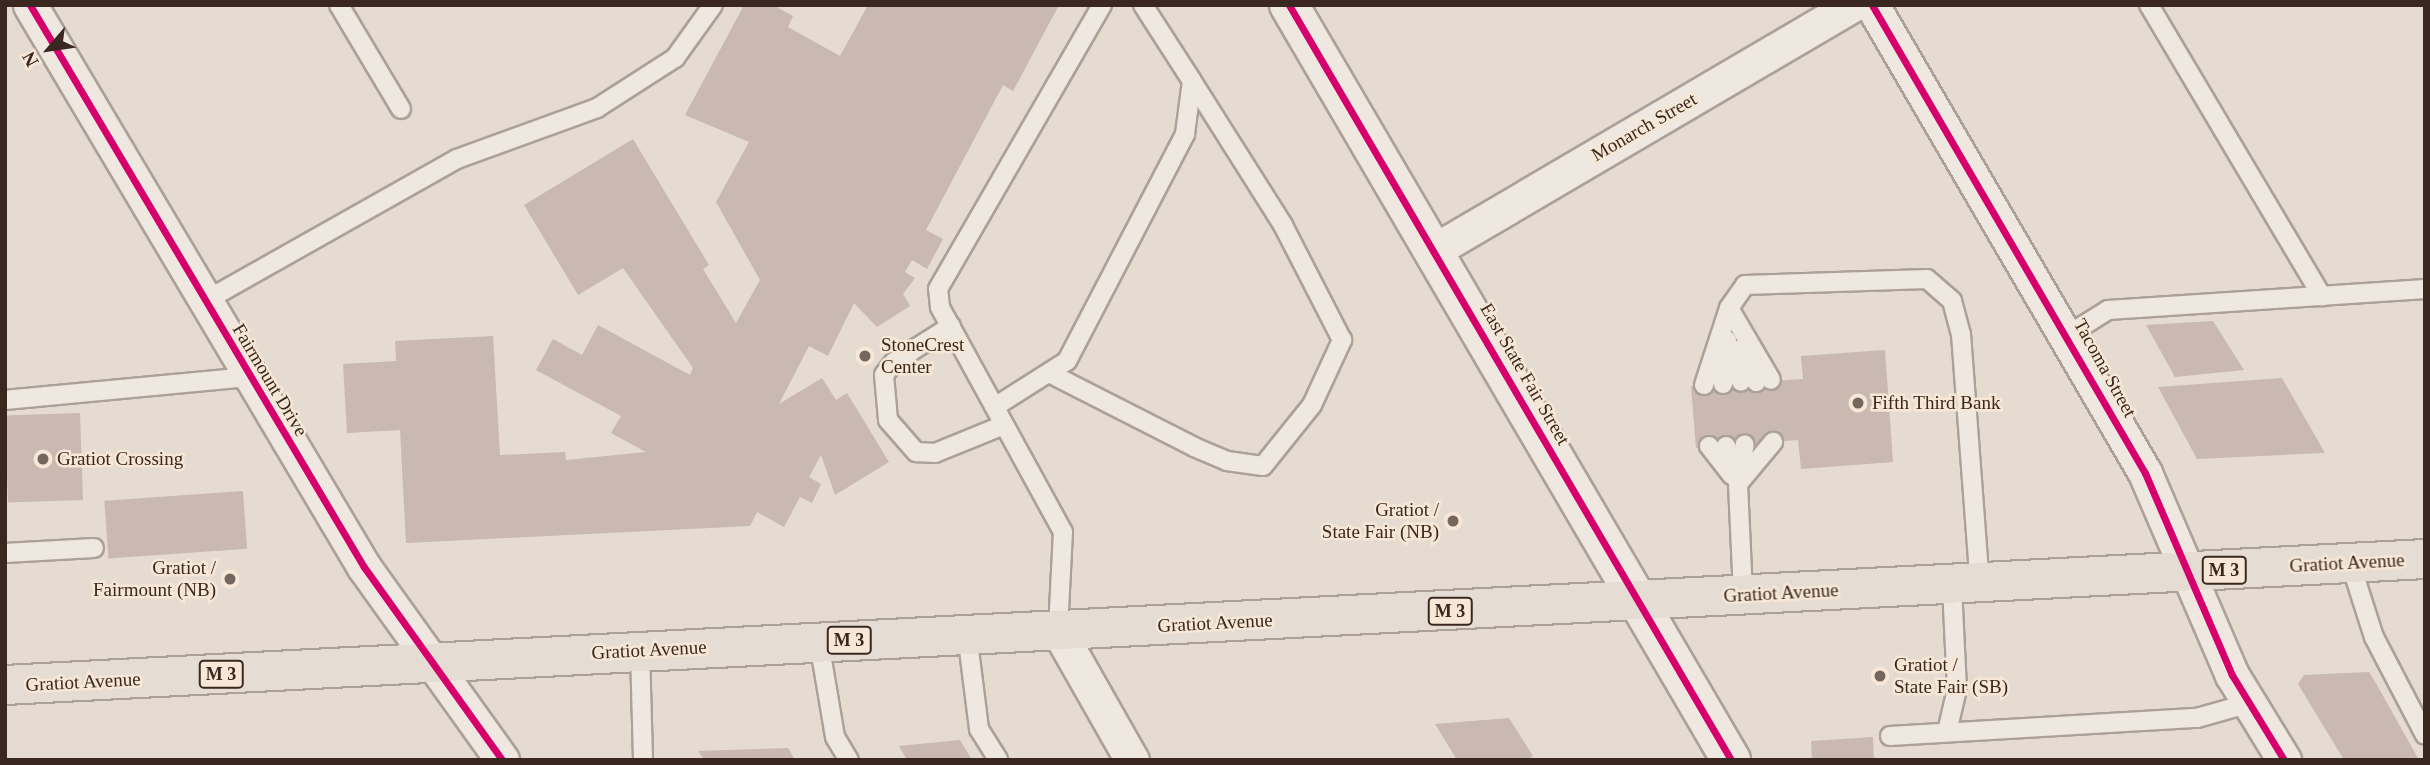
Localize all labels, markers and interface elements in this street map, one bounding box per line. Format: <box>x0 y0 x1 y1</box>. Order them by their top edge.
north arrow <box>14 14 84 84</box>
text: N <box>18 48 43 71</box>
street label: Monarch Street <box>1587 88 1701 166</box>
street label: East State Fair Street <box>1475 299 1575 449</box>
street label: Tacoma Street <box>2069 315 2141 421</box>
street label: Fairmount Drive <box>227 320 313 440</box>
place label: StoneCrest Center <box>881 334 964 378</box>
marker: StoneCrest Center <box>855 346 875 366</box>
place label: Fifth Third Bank <box>1872 392 2001 414</box>
marker: Fifth Third Bank <box>1850 395 1866 411</box>
place label: Gratiot Crossing <box>57 448 183 470</box>
marker: Gratiot Crossing <box>35 451 51 467</box>
place label: Gratiot / State Fair (NB) <box>1322 499 1439 543</box>
marker: Gratiot / State Fair (NB) <box>1445 513 1461 529</box>
street label: Gratiot Avenue <box>2288 549 2406 577</box>
road number: M 3 <box>2201 556 2247 584</box>
place label: Gratiot / Fairmount (NB) <box>93 557 216 601</box>
marker: Gratiot / Fairmount (NB) <box>222 571 238 587</box>
street label: Gratiot Avenue <box>1722 579 1840 607</box>
road number: M 3 <box>1427 596 1473 626</box>
street label: Gratiot Avenue <box>1156 609 1274 637</box>
road number: M 3 <box>826 626 872 654</box>
street label: Gratiot Avenue <box>590 636 708 664</box>
place label: Gratiot / State Fair (SB) <box>1894 654 2008 698</box>
road number: M 3 <box>198 660 244 688</box>
street label: Gratiot Avenue <box>24 668 142 696</box>
marker: Gratiot / State Fair (SB) <box>1872 668 1888 684</box>

